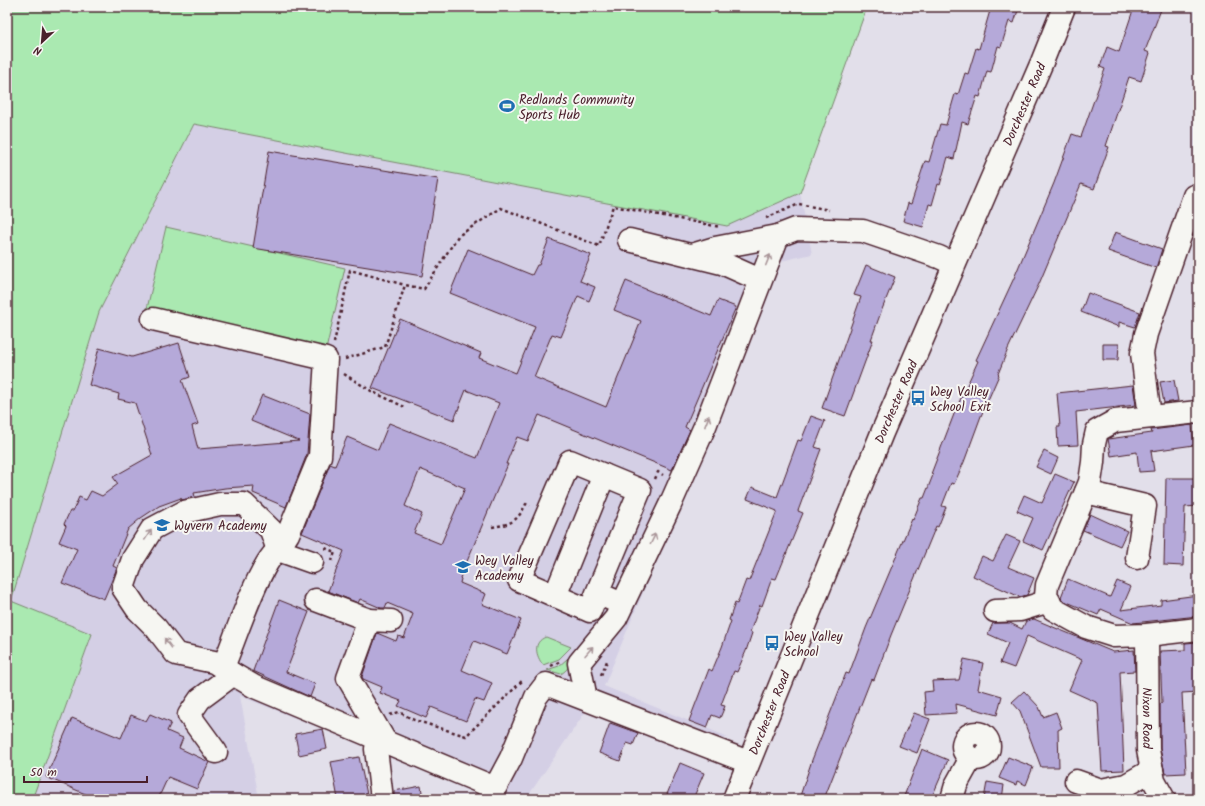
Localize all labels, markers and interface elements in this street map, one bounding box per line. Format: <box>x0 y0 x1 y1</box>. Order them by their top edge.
north arrow <box>22 22 62 62</box>
text: N <box>31 40 45 60</box>
street label: Dorchester Road <box>998 59 1053 150</box>
place label: Redlands Community Sports Hub <box>519 90 635 126</box>
sports icon: Redlands Community Sports Hub <box>498 97 516 115</box>
one-way arrow <box>764 254 772 266</box>
street label: Dorchester Road <box>870 357 924 447</box>
place label: Wey Valley School Exit <box>930 382 992 418</box>
bus stop icon: Wey Valley School Exit <box>909 389 927 407</box>
one-way arrow <box>703 415 711 427</box>
school or university icon: Wyvern Academy <box>153 516 171 534</box>
place label: Wyvern Academy <box>174 516 268 537</box>
one-way arrow <box>144 530 152 541</box>
one-way arrow <box>650 533 657 545</box>
place label: Wey Valley Academy <box>475 551 535 587</box>
school or university icon: Wey Valley Academy <box>454 558 472 576</box>
place label: Wey Valley School <box>784 627 844 663</box>
bus stop icon: Wey Valley School <box>763 634 781 652</box>
one-way arrow <box>163 637 172 648</box>
one-way arrow <box>584 646 594 656</box>
street label: Dorchester Road <box>744 668 797 759</box>
street label: Nixon Road <box>1135 687 1157 749</box>
scale bar <box>24 758 147 784</box>
text: 50 m <box>30 763 57 782</box>

